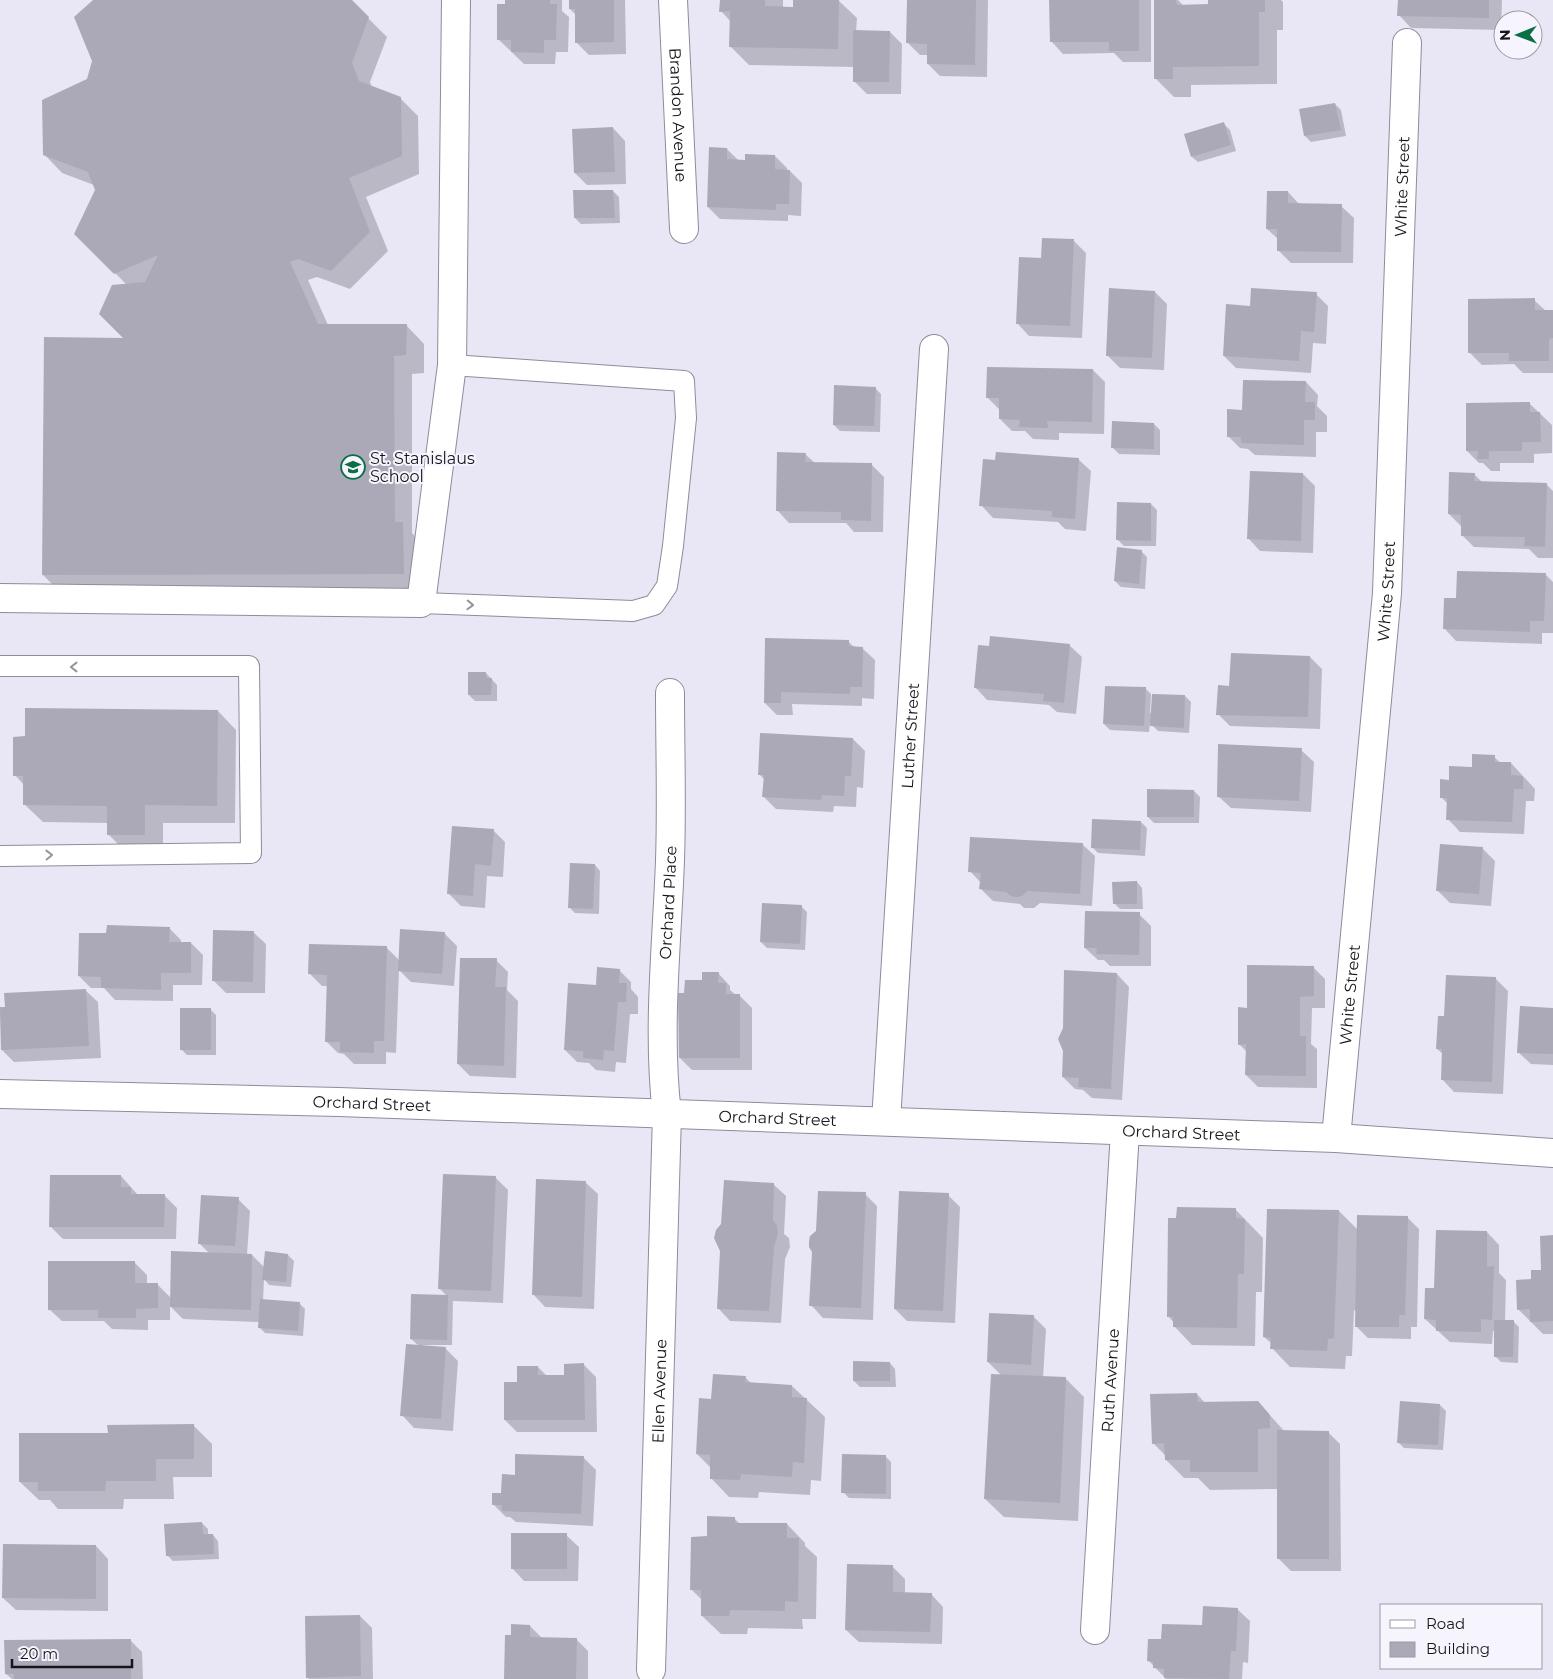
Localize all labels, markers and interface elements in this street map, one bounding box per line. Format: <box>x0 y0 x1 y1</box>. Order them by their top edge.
north arrow <box>1493 10 1543 60</box>
text: N <box>1496 29 1514 41</box>
street label: Brandon Avenue <box>665 47 691 183</box>
street label: White Street <box>1391 135 1414 237</box>
place label: St. Stanislaus School <box>370 449 475 486</box>
school or university icon: St. Stanislaus School <box>340 454 366 480</box>
street label: White Street <box>1373 540 1399 643</box>
one-way arrow <box>466 600 474 610</box>
one-way arrow <box>69 662 77 672</box>
street label: Luther Street <box>898 682 923 789</box>
street label: Orchard Place <box>656 845 680 960</box>
one-way arrow <box>45 850 53 860</box>
street label: White Street <box>1336 943 1364 1046</box>
street label: Orchard Street <box>312 1092 432 1115</box>
street label: Orchard Street <box>718 1107 838 1130</box>
street label: Orchard Street <box>1122 1121 1241 1145</box>
street label: Ruth Avenue <box>1098 1328 1123 1433</box>
street label: Ellen Avenue <box>649 1339 671 1444</box>
legend <box>1380 1604 1543 1669</box>
text: Road <box>1426 1614 1465 1633</box>
scale bar <box>12 1636 132 1668</box>
text: Building <box>1426 1639 1490 1658</box>
text: 20 m <box>20 1644 58 1663</box>

